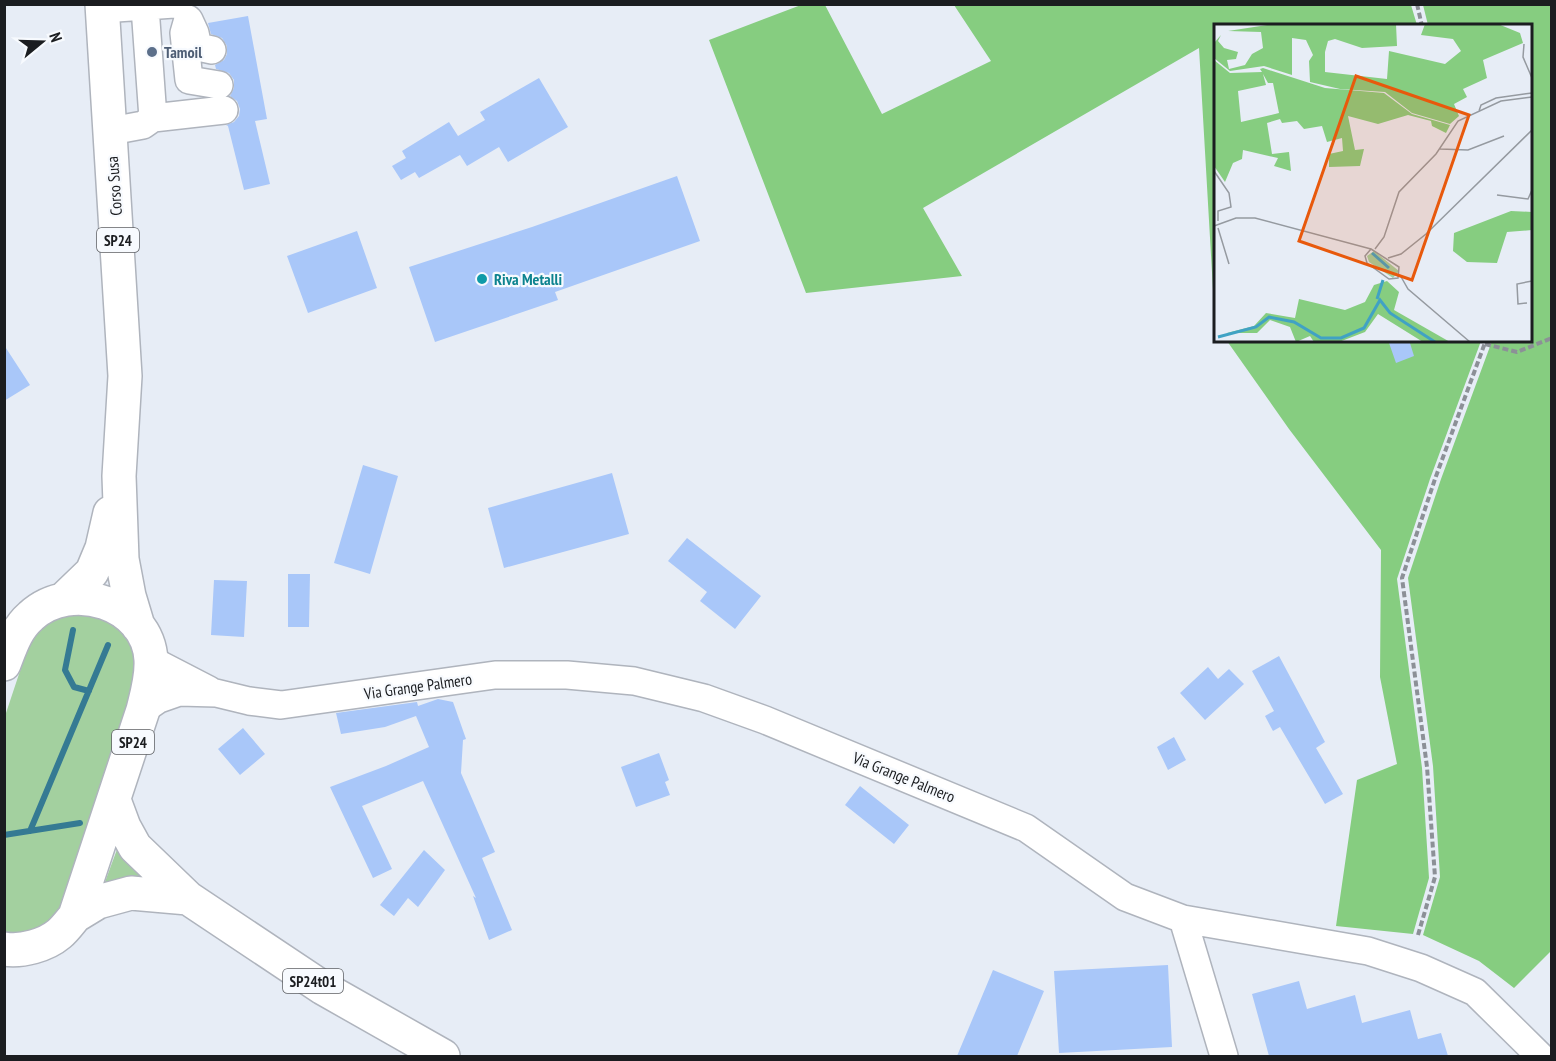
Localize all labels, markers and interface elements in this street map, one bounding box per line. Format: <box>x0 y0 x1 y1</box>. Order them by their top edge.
north arrow <box>12 12 72 72</box>
inset map <box>1214 24 1532 342</box>
text: N <box>45 30 67 44</box>
place label: Tamoil <box>164 42 202 62</box>
marker: Tamoil <box>145 45 159 59</box>
street label: Corso Susa <box>102 156 126 216</box>
road number: SP24 <box>97 228 139 252</box>
place label: Riva Metalli <box>494 269 562 289</box>
marker: Riva Metalli <box>475 272 489 286</box>
street label: Via Grange Palmero <box>362 669 473 704</box>
road number: SP24 <box>112 730 154 754</box>
street label: Via Grange Palmero <box>849 747 958 807</box>
road number: SP24t01 <box>283 969 343 993</box>

